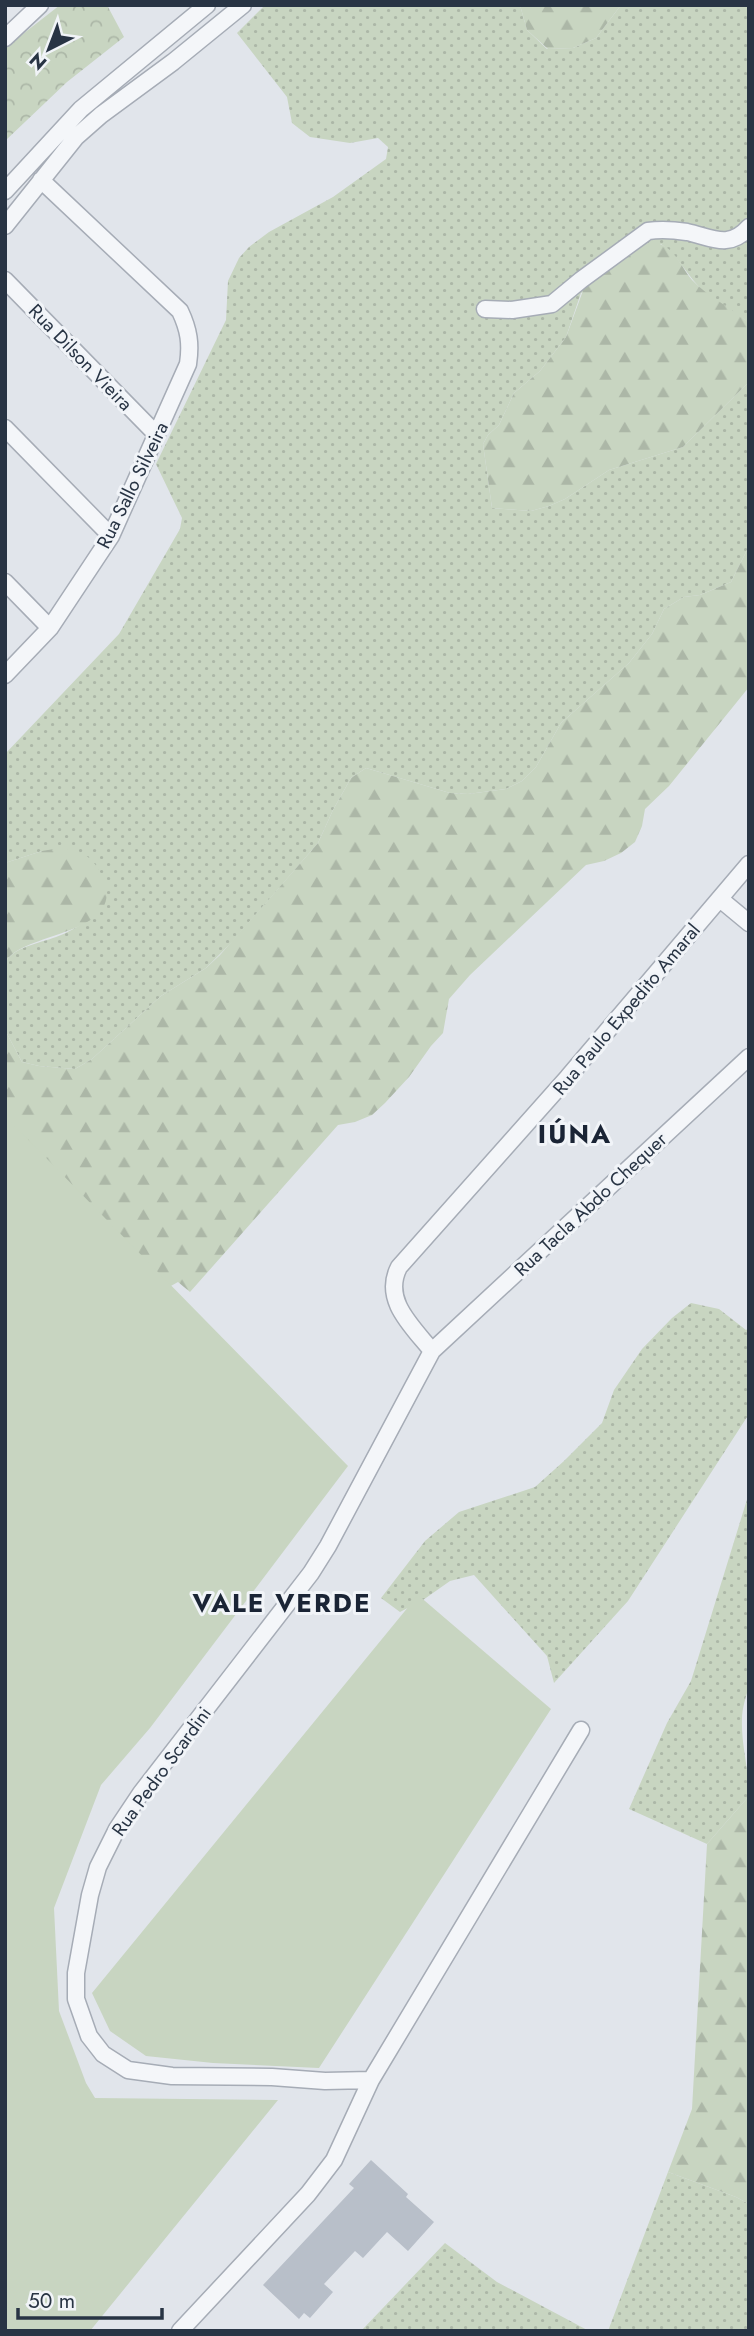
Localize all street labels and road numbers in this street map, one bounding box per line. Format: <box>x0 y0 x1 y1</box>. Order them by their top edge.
street label: Rua Dilson Vieira <box>23 298 139 417</box>
street label: Rua Sallo Silveira <box>90 417 175 553</box>
street label: Rua Paulo Expedito Amaral <box>546 918 706 1101</box>
street label: Rua Tacla Abdo Chequer <box>508 1126 673 1282</box>
street label: Rua Pedro Scardini <box>105 1701 218 1842</box>

